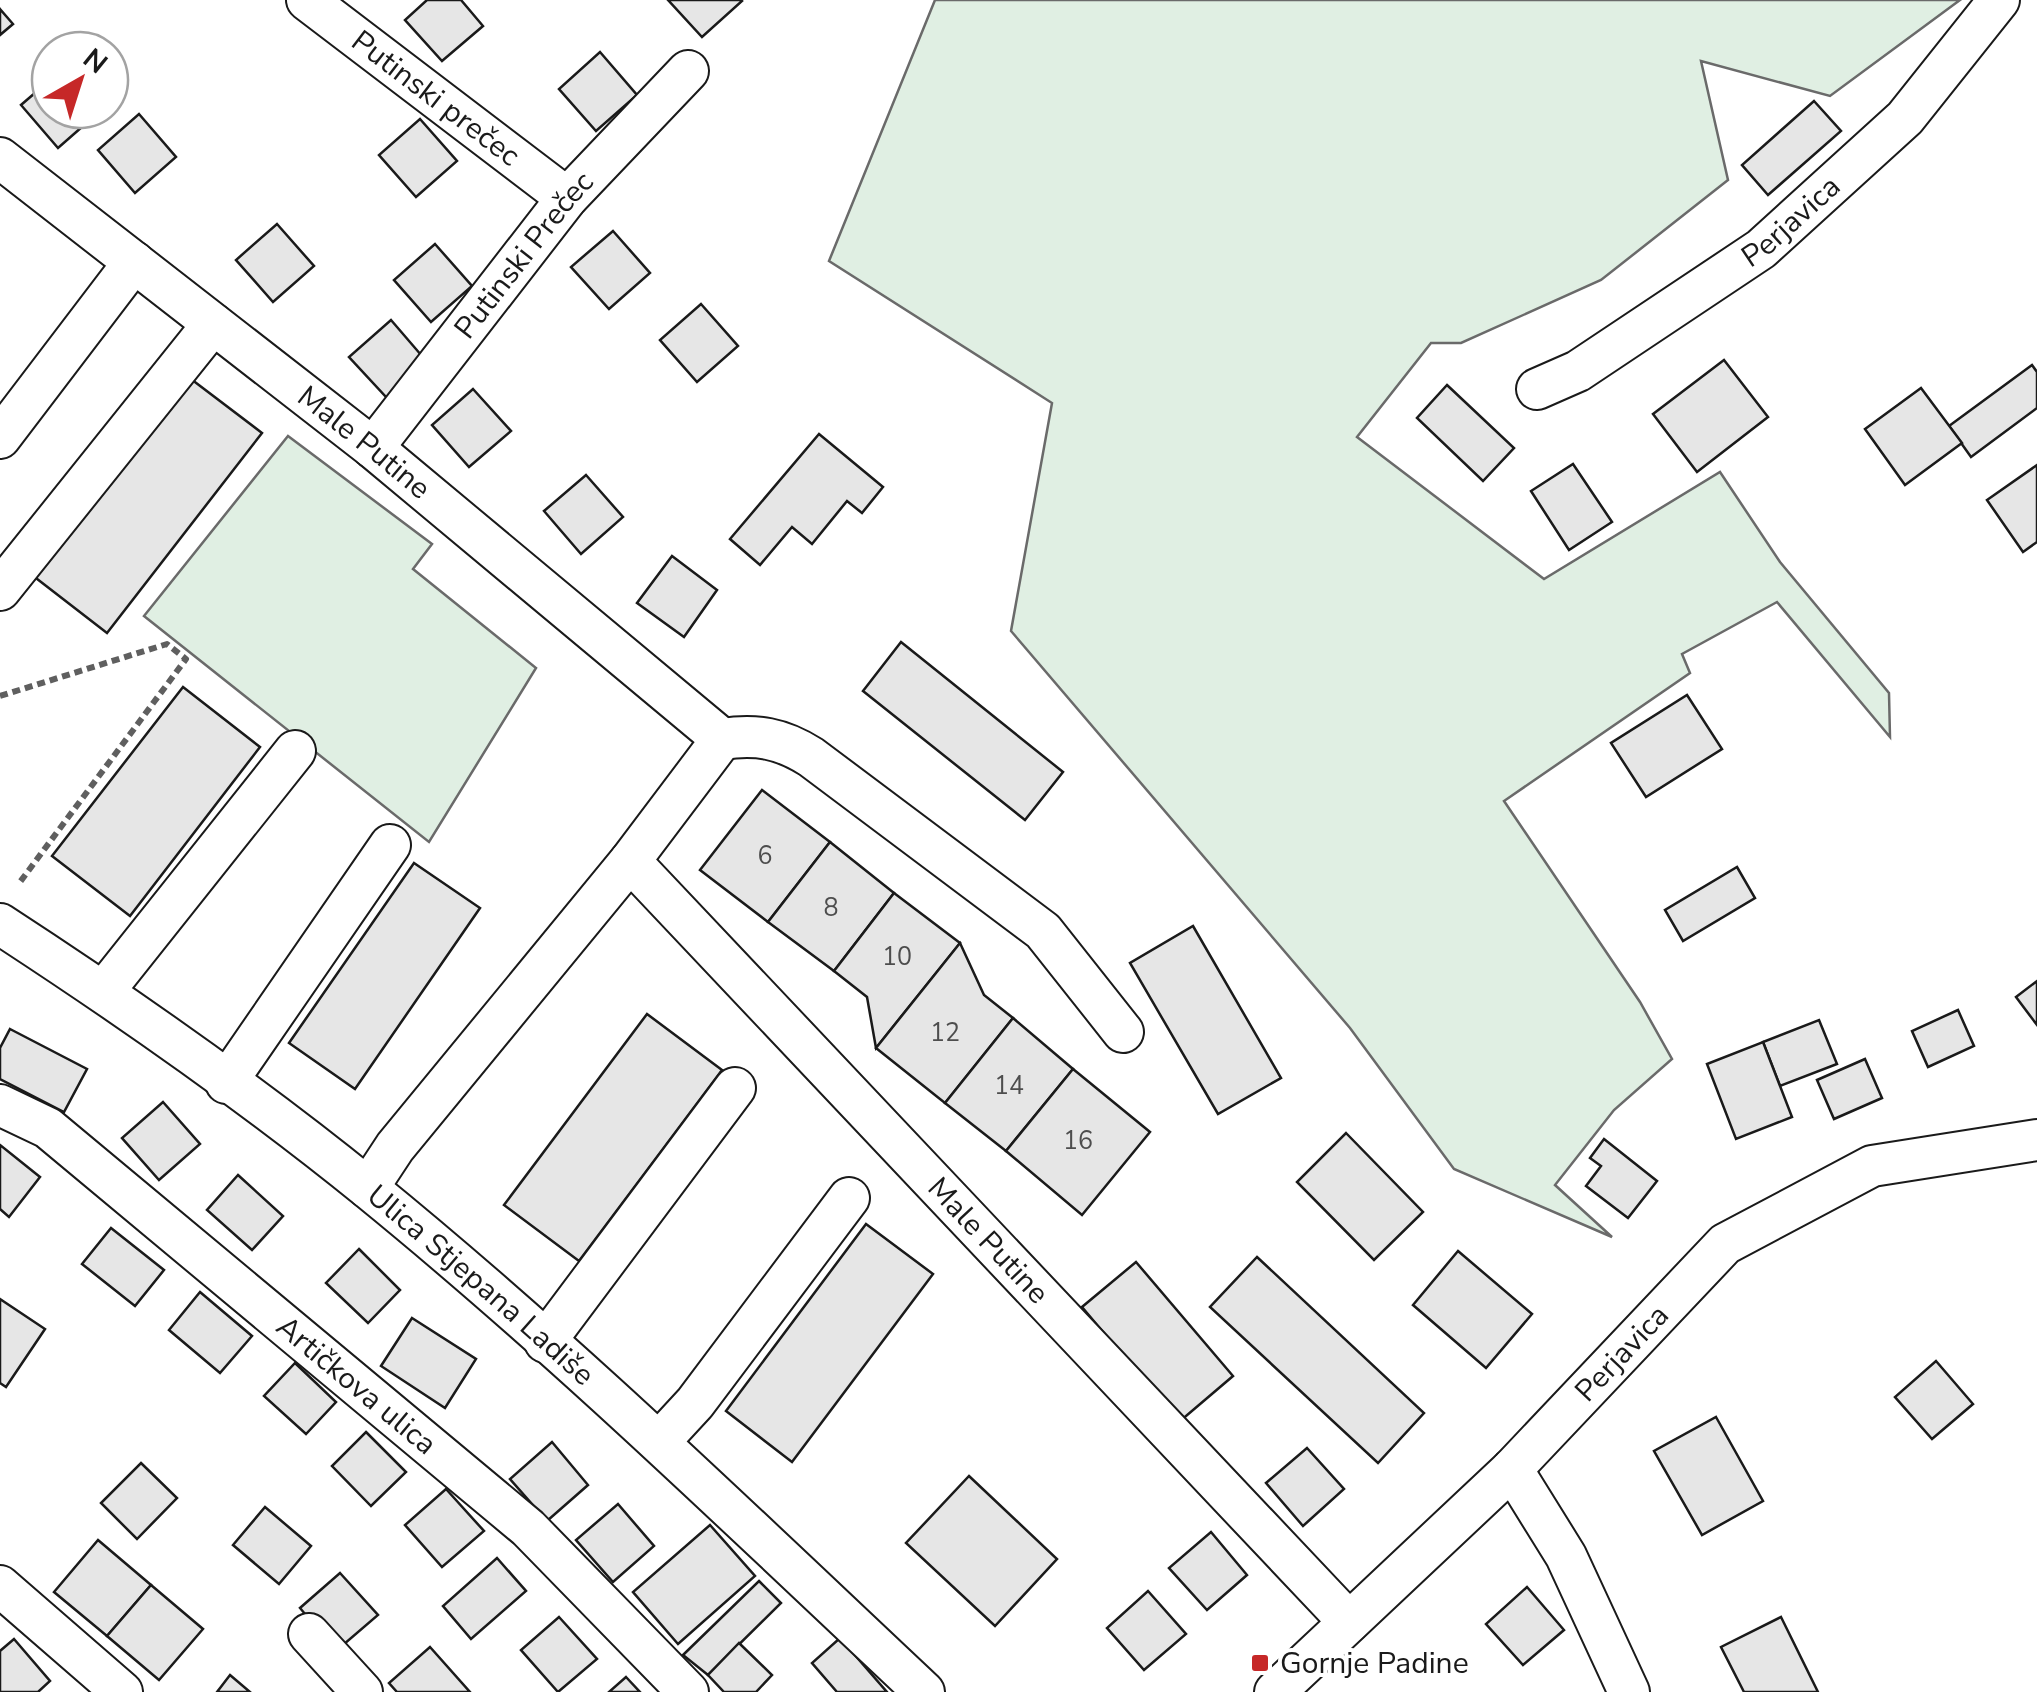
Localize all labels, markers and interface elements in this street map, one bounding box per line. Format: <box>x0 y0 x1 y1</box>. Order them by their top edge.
street label: Putinski prečec <box>343 21 529 176</box>
north arrow <box>30 30 130 130</box>
text: N <box>75 40 115 83</box>
street label: Putinski Prečec <box>445 162 603 347</box>
street label: Perjavica <box>1733 166 1849 277</box>
street label: Male Putine <box>289 376 440 508</box>
house number: 6 <box>757 839 773 873</box>
house number: 8 <box>823 891 839 925</box>
house number: 10 <box>882 940 912 974</box>
house number: 12 <box>930 1016 960 1050</box>
house number: 14 <box>994 1069 1024 1103</box>
house number: 16 <box>1063 1124 1093 1158</box>
street label: Male Putine <box>919 1168 1058 1313</box>
street label: Ulica Stjepana Ladiše <box>359 1175 603 1395</box>
street label: Perjavica <box>1566 1295 1678 1411</box>
street label: Artičkova ulica <box>268 1306 445 1464</box>
place label: Gornje Padine <box>1280 1643 1469 1684</box>
marker: Gornje Padine <box>1249 1652 1271 1674</box>

